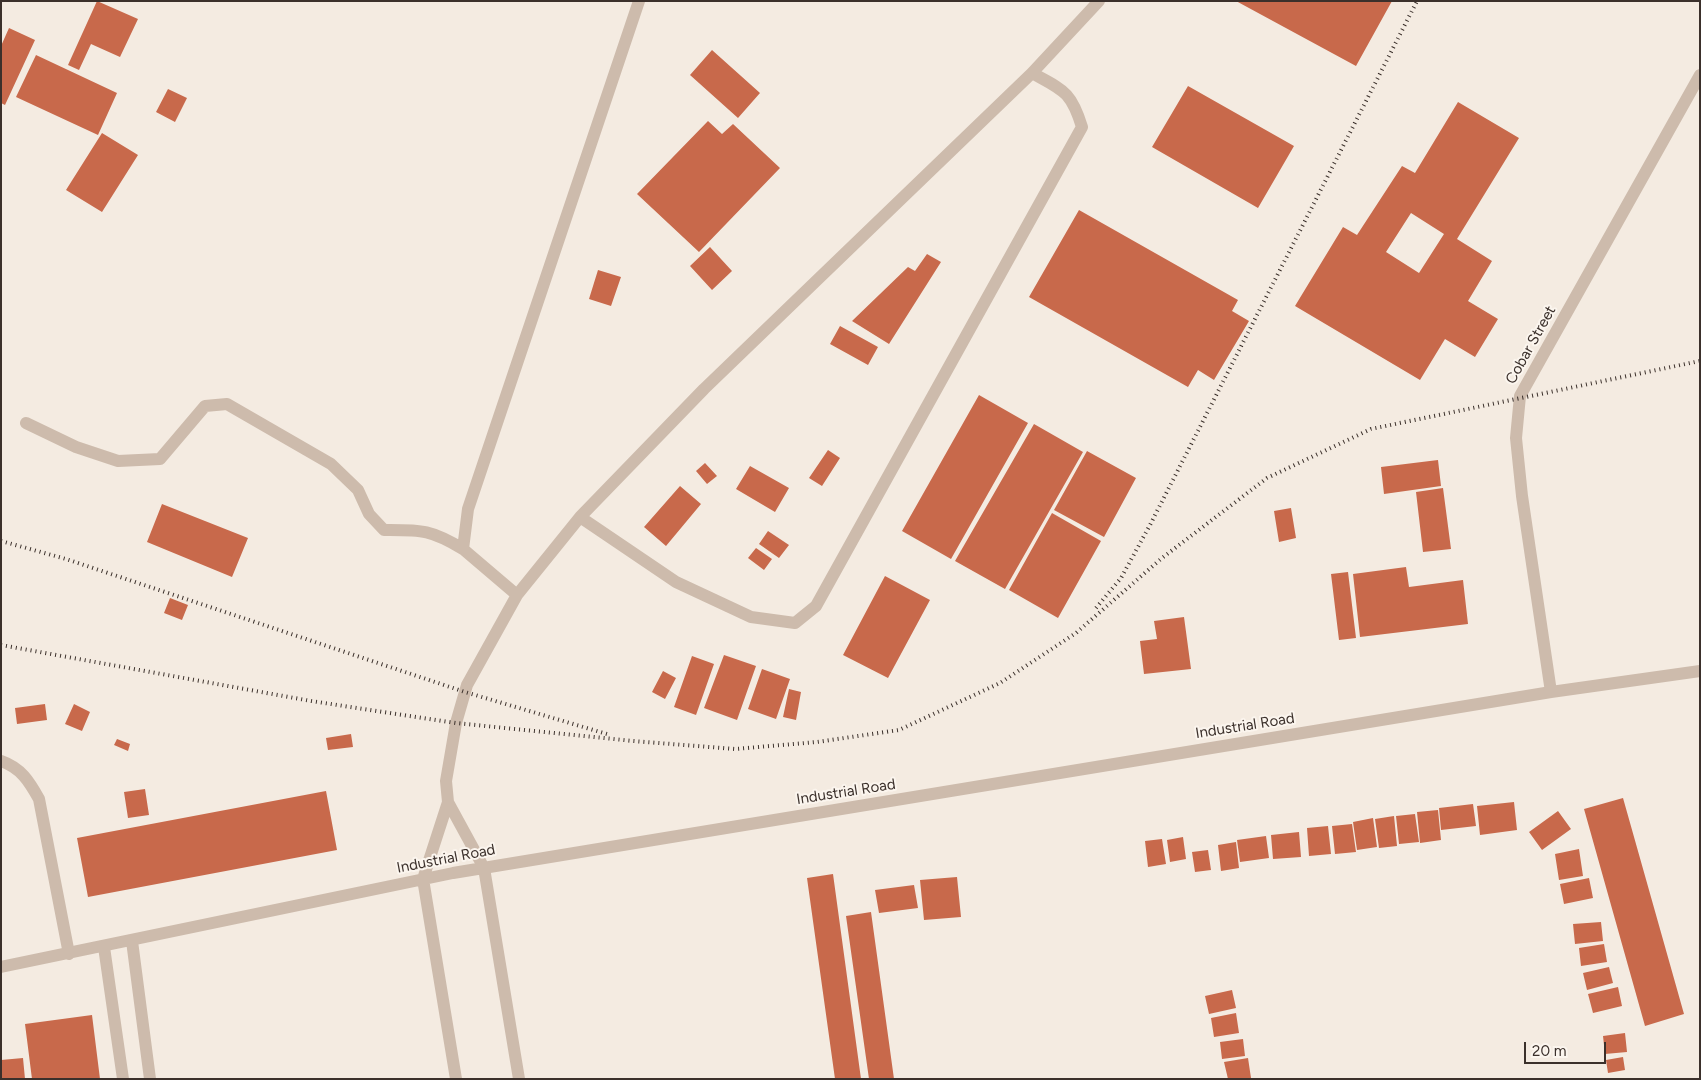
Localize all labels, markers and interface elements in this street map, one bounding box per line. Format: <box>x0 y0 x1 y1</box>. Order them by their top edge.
street label: Cobar Street <box>1502 303 1560 387</box>
street label: Industrial Road <box>1194 709 1296 743</box>
street label: Industrial Road <box>795 775 897 809</box>
street label: Industrial Road <box>395 841 497 877</box>
scale bar <box>1526 1032 1608 1064</box>
text: 20 m <box>1532 1042 1566 1060</box>

